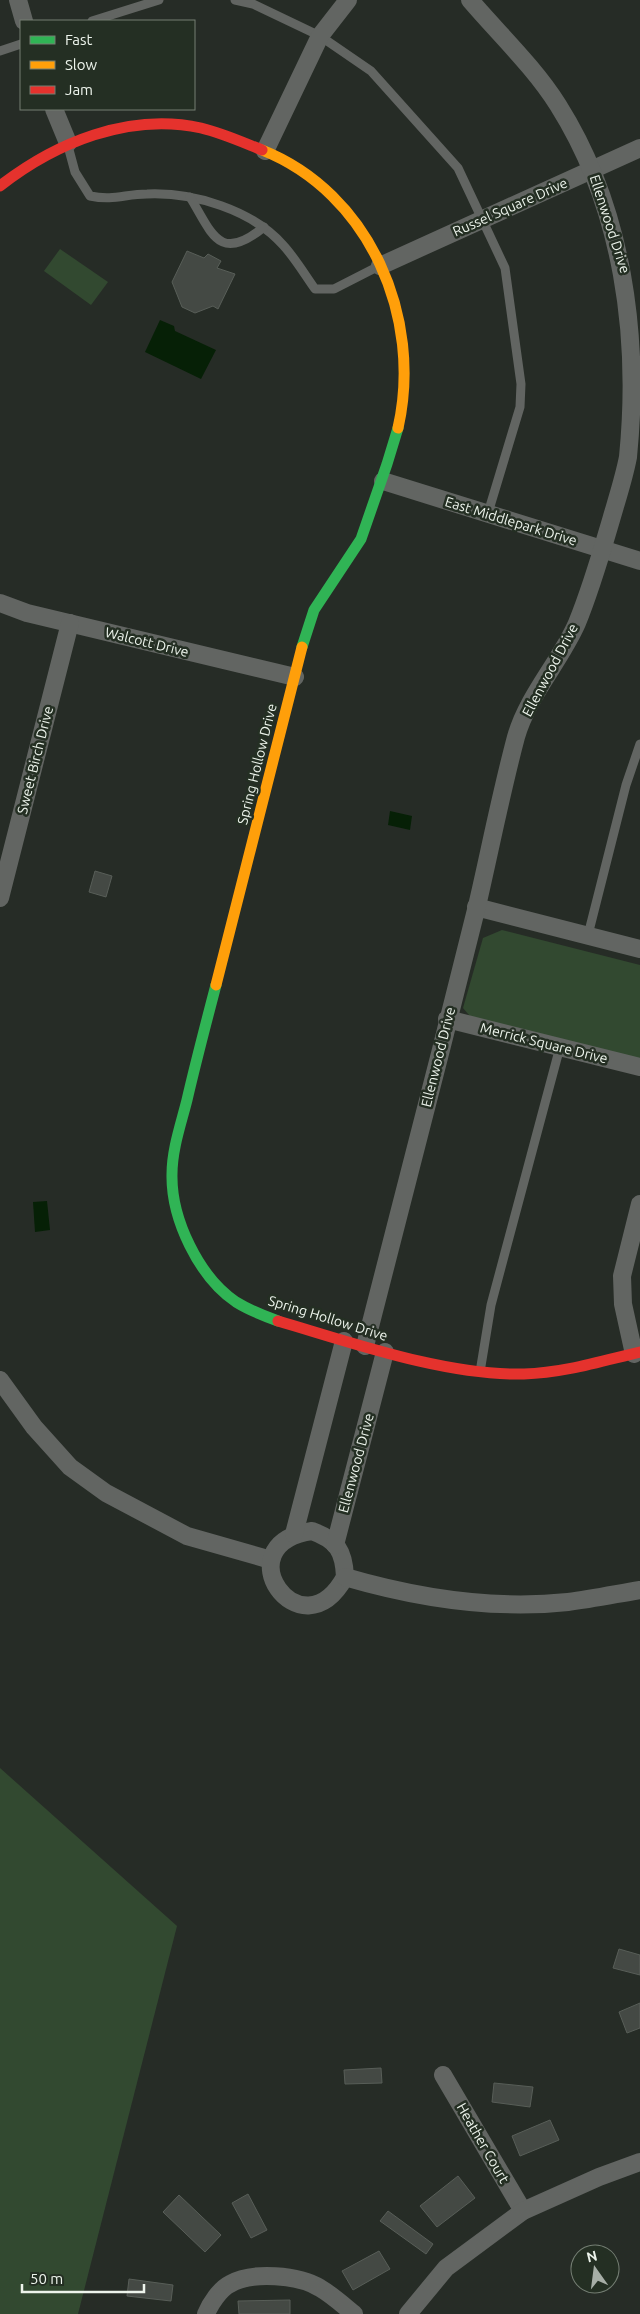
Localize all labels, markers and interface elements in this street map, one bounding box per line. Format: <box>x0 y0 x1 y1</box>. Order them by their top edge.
legend <box>20 20 195 110</box>
text: Fast <box>65 31 93 48</box>
text: Slow <box>65 56 98 73</box>
text: Jam <box>65 81 93 98</box>
street label: Ellenwood Drive <box>587 173 633 275</box>
street label: Russel Square Drive <box>450 175 570 239</box>
street label: East Middlepark Drive <box>443 493 579 549</box>
street label: Ellenwood Drive <box>519 621 581 719</box>
street label: Walcott Drive <box>104 624 190 660</box>
street label: Spring Hollow Drive <box>234 702 280 826</box>
street label: Sweet Birch Drive <box>14 704 56 816</box>
street label: Ellenwood Drive <box>418 1005 458 1109</box>
street label: Merrick Square Drive <box>479 1019 609 1067</box>
street label: Spring Hollow Drive <box>266 1292 390 1344</box>
street label: Ellenwood Drive <box>335 1411 377 1515</box>
street label: Heather Court <box>454 2100 513 2186</box>
north arrow <box>570 2244 620 2294</box>
text: N <box>585 2247 599 2265</box>
scale bar <box>22 2262 145 2294</box>
text: 50 m <box>30 2270 63 2287</box>

